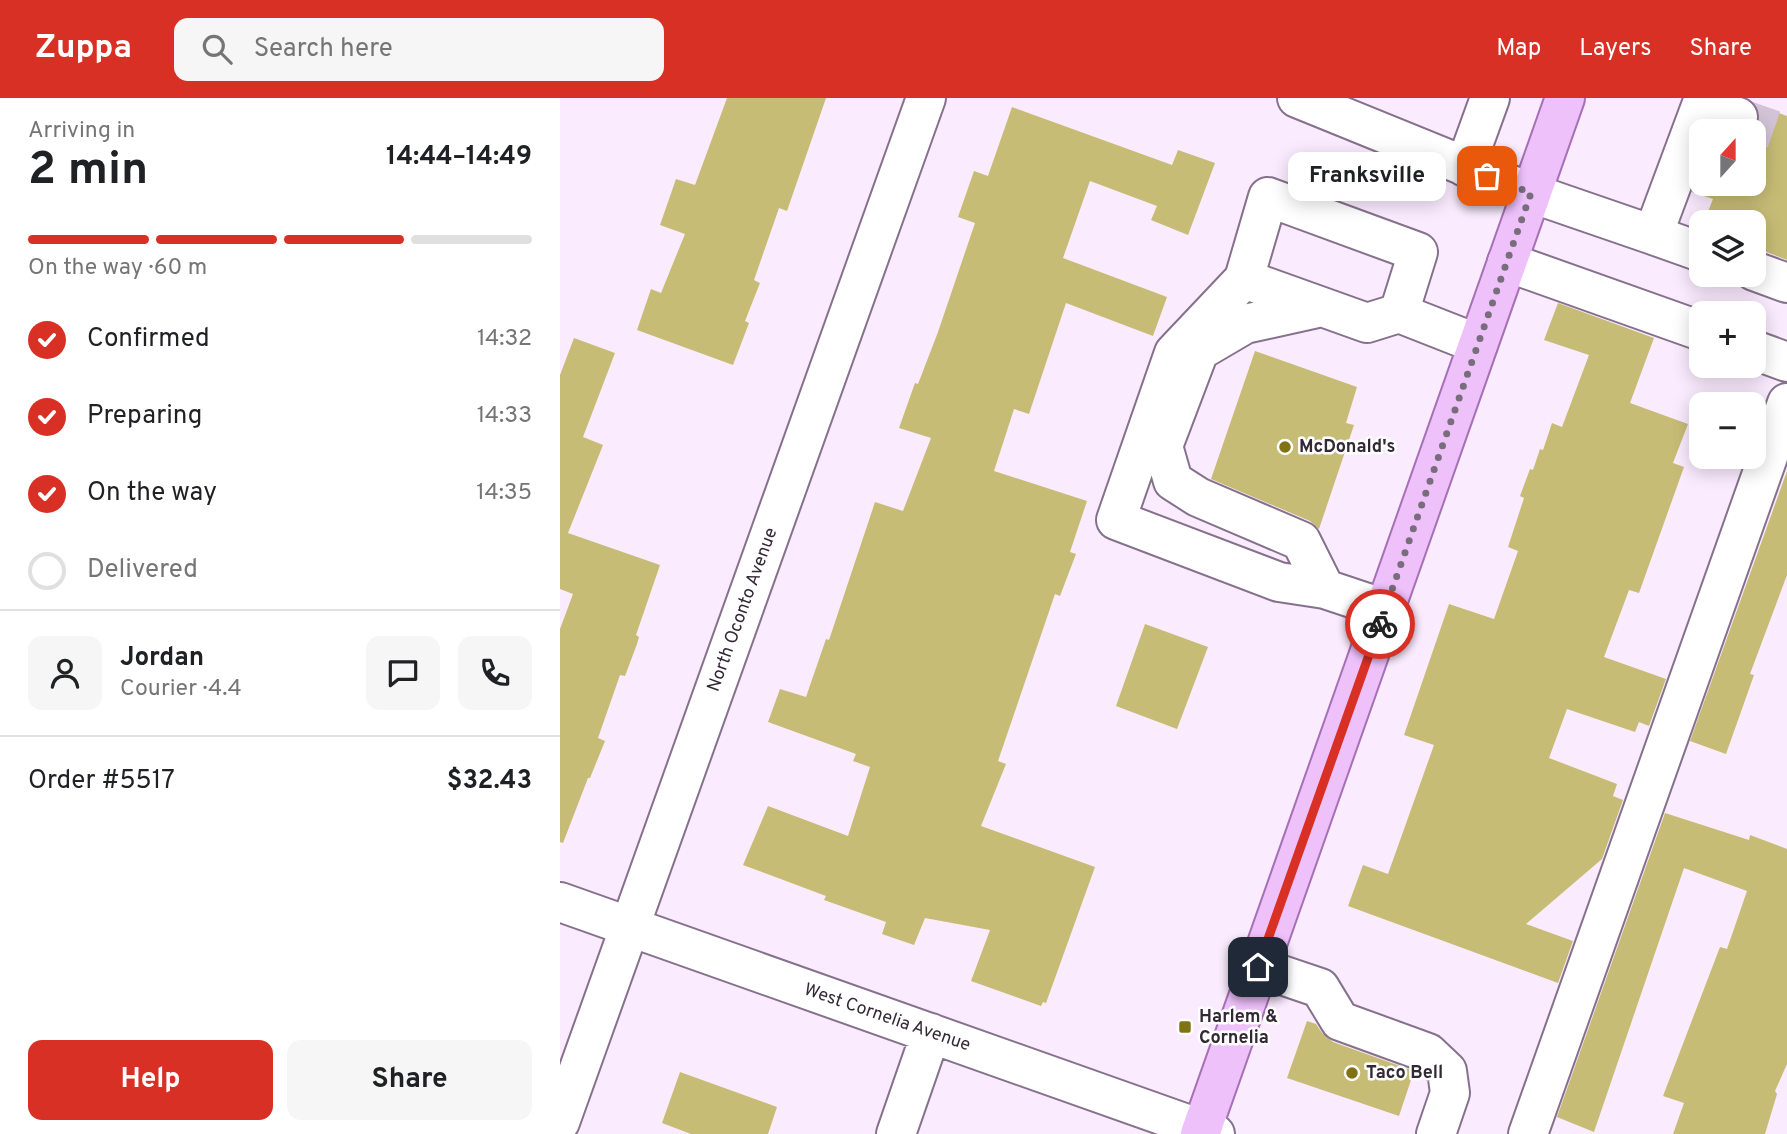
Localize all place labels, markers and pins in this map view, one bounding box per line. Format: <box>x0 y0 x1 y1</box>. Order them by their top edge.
pin <box>1457 146 1517 206</box>
callout: Franksville <box>1287 152 1445 200</box>
place label: McDonald's <box>1299 436 1395 459</box>
marker: McDonald's <box>1277 439 1293 455</box>
pin <box>1228 937 1288 997</box>
place label: Harlem & Cornelia <box>1199 1006 1278 1050</box>
marker: Harlem & Cornelia <box>1177 1019 1193 1035</box>
place label: Taco Bell <box>1366 1062 1443 1085</box>
marker: Taco Bell <box>1344 1065 1360 1081</box>

